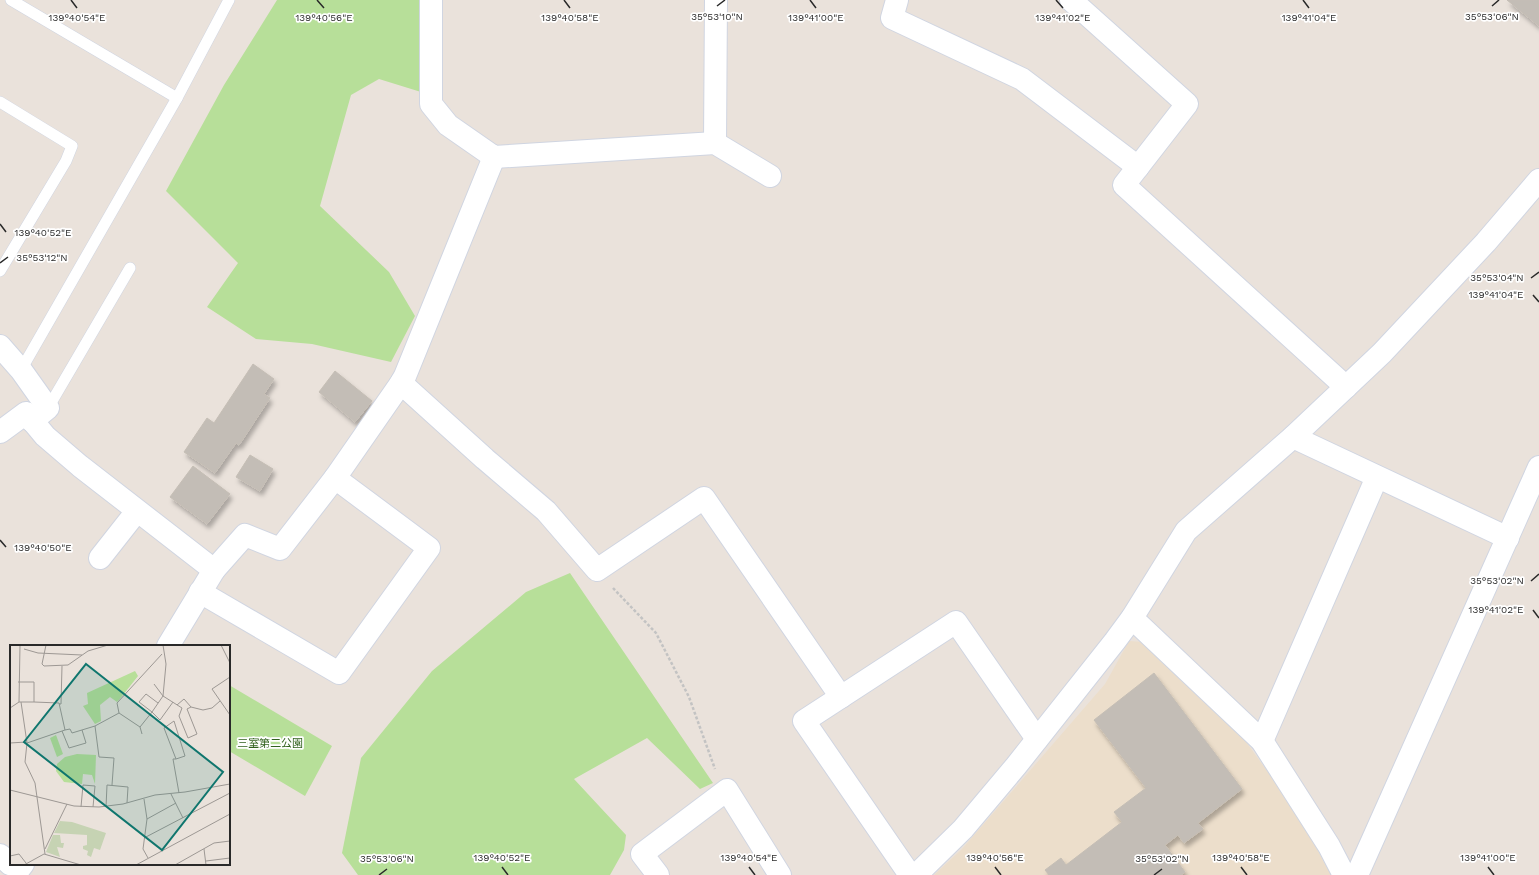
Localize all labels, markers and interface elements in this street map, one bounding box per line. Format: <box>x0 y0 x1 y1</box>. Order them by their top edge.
text: 35°53'10"N <box>691 11 743 22</box>
text: 35°53'06"N <box>1465 11 1519 22</box>
text: 139°40'54"E <box>49 12 105 23</box>
text: 139°40'56"E <box>295 12 353 23</box>
text: 139°40'58"E <box>541 12 599 23</box>
text: 139°41'00"E <box>788 12 844 23</box>
text: 139°41'02"E <box>1036 12 1090 23</box>
text: 139°41'04"E <box>1282 12 1336 23</box>
text: 139°40'52"E <box>15 227 71 238</box>
text: 35°53'12"N <box>16 252 68 263</box>
text: 35°53'04"N <box>1470 272 1524 283</box>
text: 139°41'04"E <box>1469 289 1523 300</box>
text: 139°40'50"E <box>14 542 72 553</box>
text: 35°53'02"N <box>1470 575 1524 586</box>
text: 139°41'02"E <box>1469 604 1523 615</box>
inset map <box>10 645 230 865</box>
park label: 三室第二公園 <box>237 737 303 750</box>
text: 139°40'52"E <box>474 852 530 863</box>
text: 139°40'54"E <box>721 852 777 863</box>
text: 139°40'56"E <box>966 852 1024 863</box>
text: 139°40'58"E <box>1212 852 1270 863</box>
text: 139°41'00"E <box>1460 852 1516 863</box>
text: 35°53'06"N <box>360 853 414 864</box>
text: 35°53'02"N <box>1135 853 1189 864</box>

